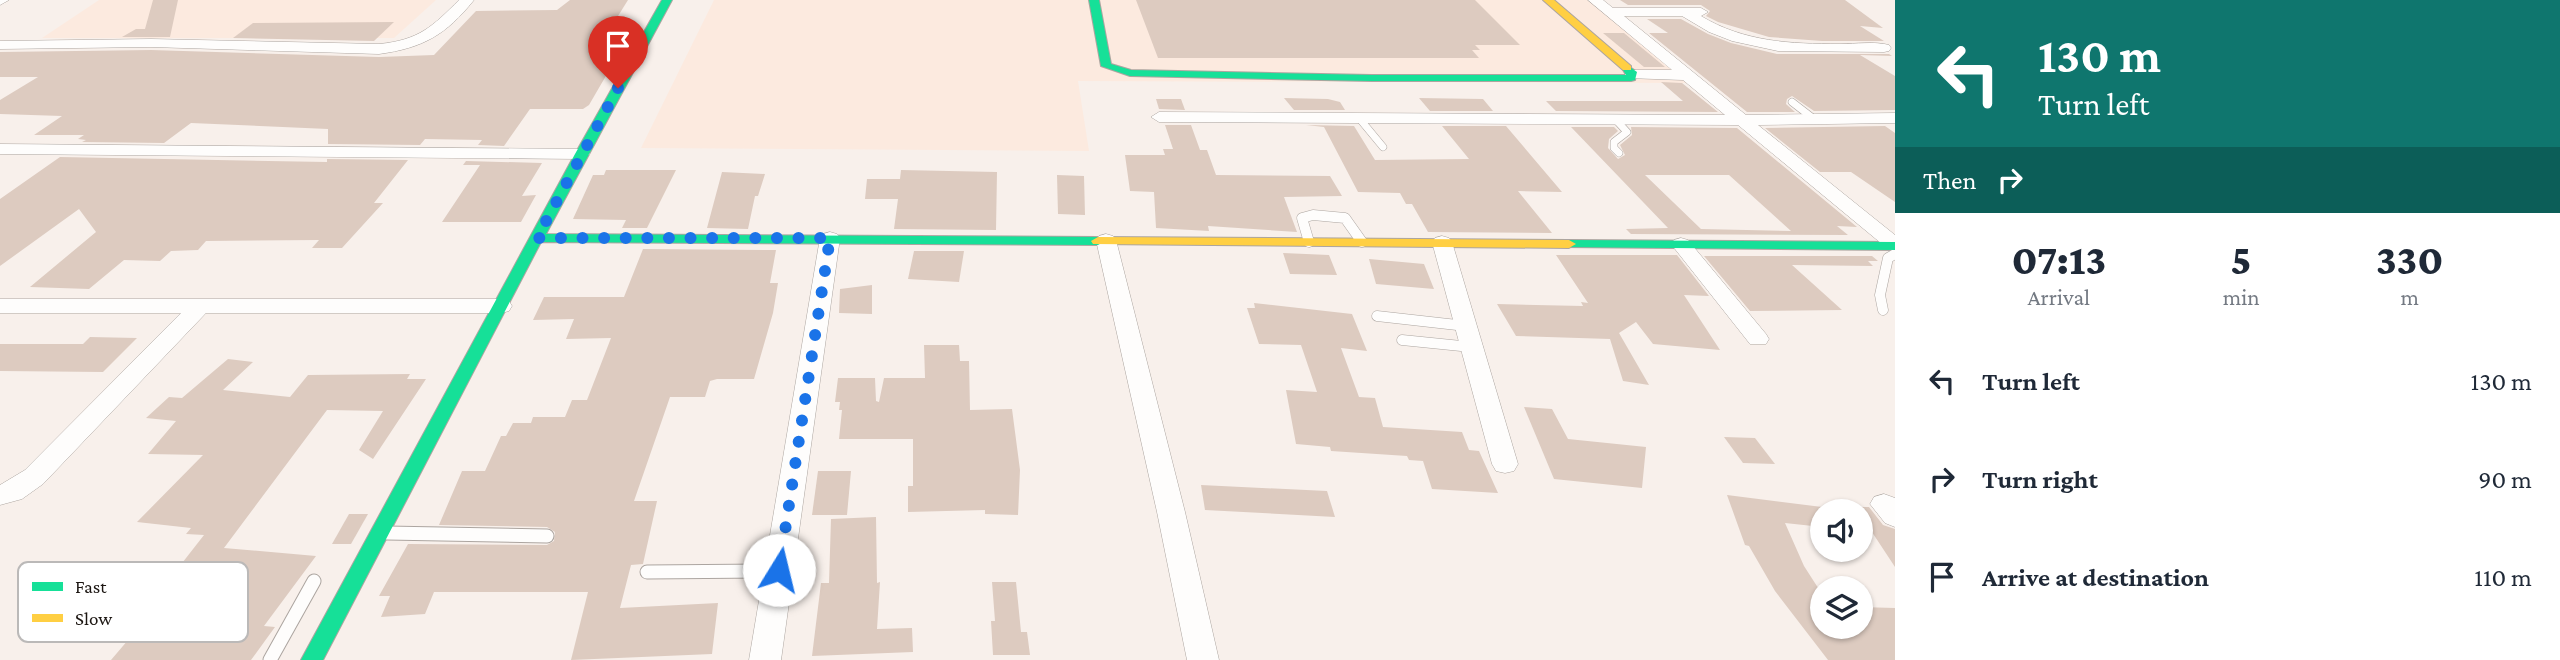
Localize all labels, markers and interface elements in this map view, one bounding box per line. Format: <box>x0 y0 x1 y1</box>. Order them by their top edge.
pin <box>588 16 648 88</box>
icon: arrive <box>599 27 637 65</box>
icon: left <box>1923 28 2014 119</box>
text: 130 m <box>2038 28 2161 83</box>
text: Turn left <box>2038 86 2149 122</box>
icon: right <box>1991 161 2029 199</box>
text: Then <box>1923 166 1977 195</box>
text: 07:13 <box>2011 236 2106 283</box>
text: 5 <box>2231 236 2252 283</box>
text: 330 <box>2376 236 2444 283</box>
text: Arrival <box>2028 284 2090 310</box>
text: min <box>2223 284 2260 310</box>
text: m <box>2401 284 2419 310</box>
icon: left <box>1923 362 1961 400</box>
text: Turn left <box>1982 367 2080 396</box>
text: 130 m <box>2471 367 2532 396</box>
icon: right <box>1923 460 1961 498</box>
text: Turn right <box>1982 465 2098 494</box>
text: 90 m <box>2478 465 2532 494</box>
map controls <box>1810 499 1873 639</box>
button: sound <box>1810 499 1873 562</box>
position arrow <box>742 533 816 607</box>
icon: arrive <box>1923 558 1961 596</box>
legend <box>18 562 248 642</box>
text: Arrive at destination <box>1982 563 2209 592</box>
text: 110 m <box>2474 563 2532 592</box>
text: Fast <box>75 576 107 597</box>
button: layers <box>1810 576 1873 639</box>
text: Slow <box>75 608 112 629</box>

